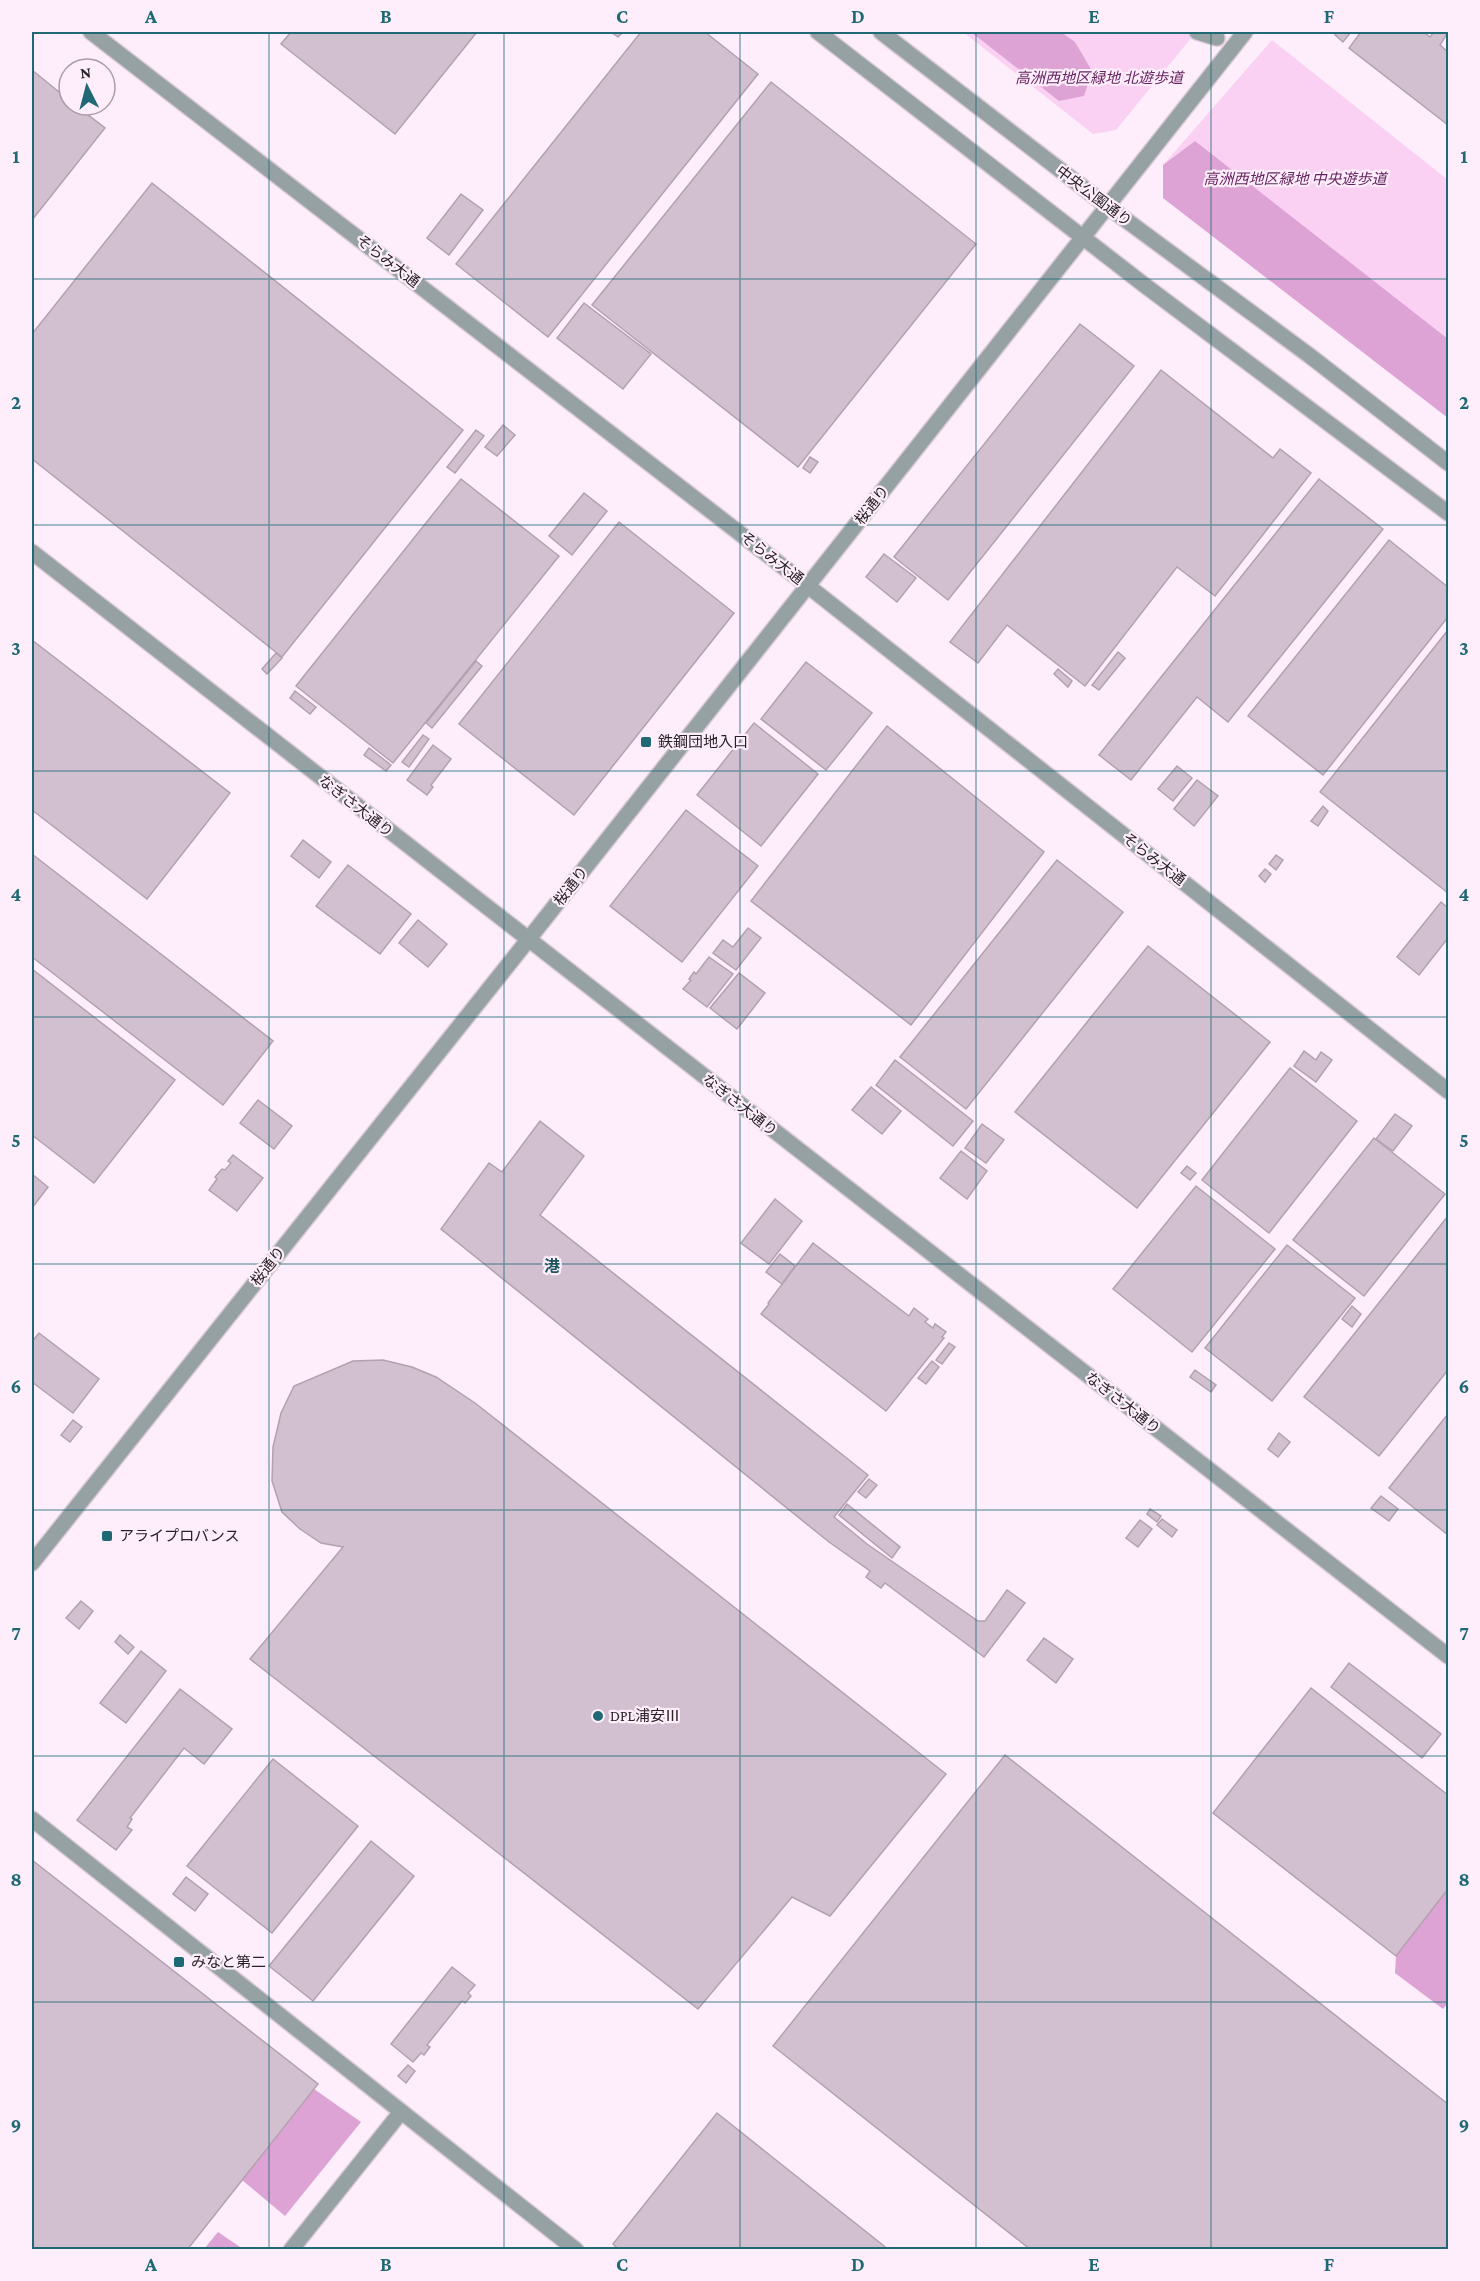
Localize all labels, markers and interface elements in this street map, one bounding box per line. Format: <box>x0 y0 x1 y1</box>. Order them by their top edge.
text: A <box>144 5 158 27</box>
text: B <box>380 5 392 27</box>
text: C <box>616 5 628 27</box>
text: D <box>851 5 865 27</box>
text: E <box>1088 5 1100 27</box>
text: F <box>1324 5 1335 27</box>
north arrow <box>57 57 117 117</box>
text: N <box>79 64 92 82</box>
park label: 高洲西地区緑地 北遊歩道 <box>1015 70 1185 86</box>
text: 1 <box>12 145 20 167</box>
text: 1 <box>1460 145 1468 167</box>
street label: 中央公園通り <box>1053 163 1135 229</box>
park label: 高洲西地区緑地 中央遊歩道 <box>1204 171 1388 187</box>
street label: そらみ大通 <box>354 232 422 290</box>
text: 2 <box>11 391 21 413</box>
text: 2 <box>1459 391 1469 413</box>
street label: 桜通り <box>852 482 892 528</box>
street label: そらみ大通 <box>738 529 806 587</box>
text: 3 <box>11 637 21 659</box>
text: 3 <box>1459 637 1469 659</box>
place label: 鉄鋼団地入口 <box>658 734 748 750</box>
marker: 鉄鋼団地入口 <box>639 735 653 749</box>
street label: なぎさ大通り <box>316 772 396 840</box>
street label: そらみ大通 <box>1120 830 1188 888</box>
street label: 桜通り <box>551 863 591 909</box>
text: 4 <box>11 883 22 905</box>
text: 4 <box>1459 883 1470 905</box>
street label: なぎさ大通り <box>700 1071 780 1139</box>
text: 5 <box>11 1129 21 1151</box>
text: 5 <box>1459 1129 1469 1151</box>
street label: 桜通り <box>248 1243 288 1289</box>
district label: 港 <box>544 1258 560 1275</box>
street label: なぎさ大通り <box>1083 1369 1163 1437</box>
text: 6 <box>11 1375 21 1397</box>
text: 6 <box>1459 1375 1469 1397</box>
place label: アライプロバンス <box>119 1528 239 1544</box>
marker: アライプロバンス <box>100 1529 114 1543</box>
text: 7 <box>11 1622 21 1644</box>
text: 7 <box>1459 1622 1469 1644</box>
place label: DPL浦安Ⅲ <box>610 1707 680 1724</box>
marker: DPL浦安Ⅲ <box>591 1709 605 1723</box>
text: 8 <box>10 1868 22 1890</box>
text: 8 <box>1458 1868 1470 1890</box>
place label: みなと第二 <box>191 1954 266 1970</box>
marker: みなと第二 <box>172 1955 186 1969</box>
text: 9 <box>11 2114 21 2136</box>
text: 9 <box>1459 2114 1469 2136</box>
text: A <box>144 2253 158 2275</box>
text: B <box>380 2253 392 2275</box>
text: C <box>616 2253 628 2275</box>
text: D <box>851 2253 865 2275</box>
text: E <box>1088 2253 1100 2275</box>
text: F <box>1324 2253 1335 2275</box>

